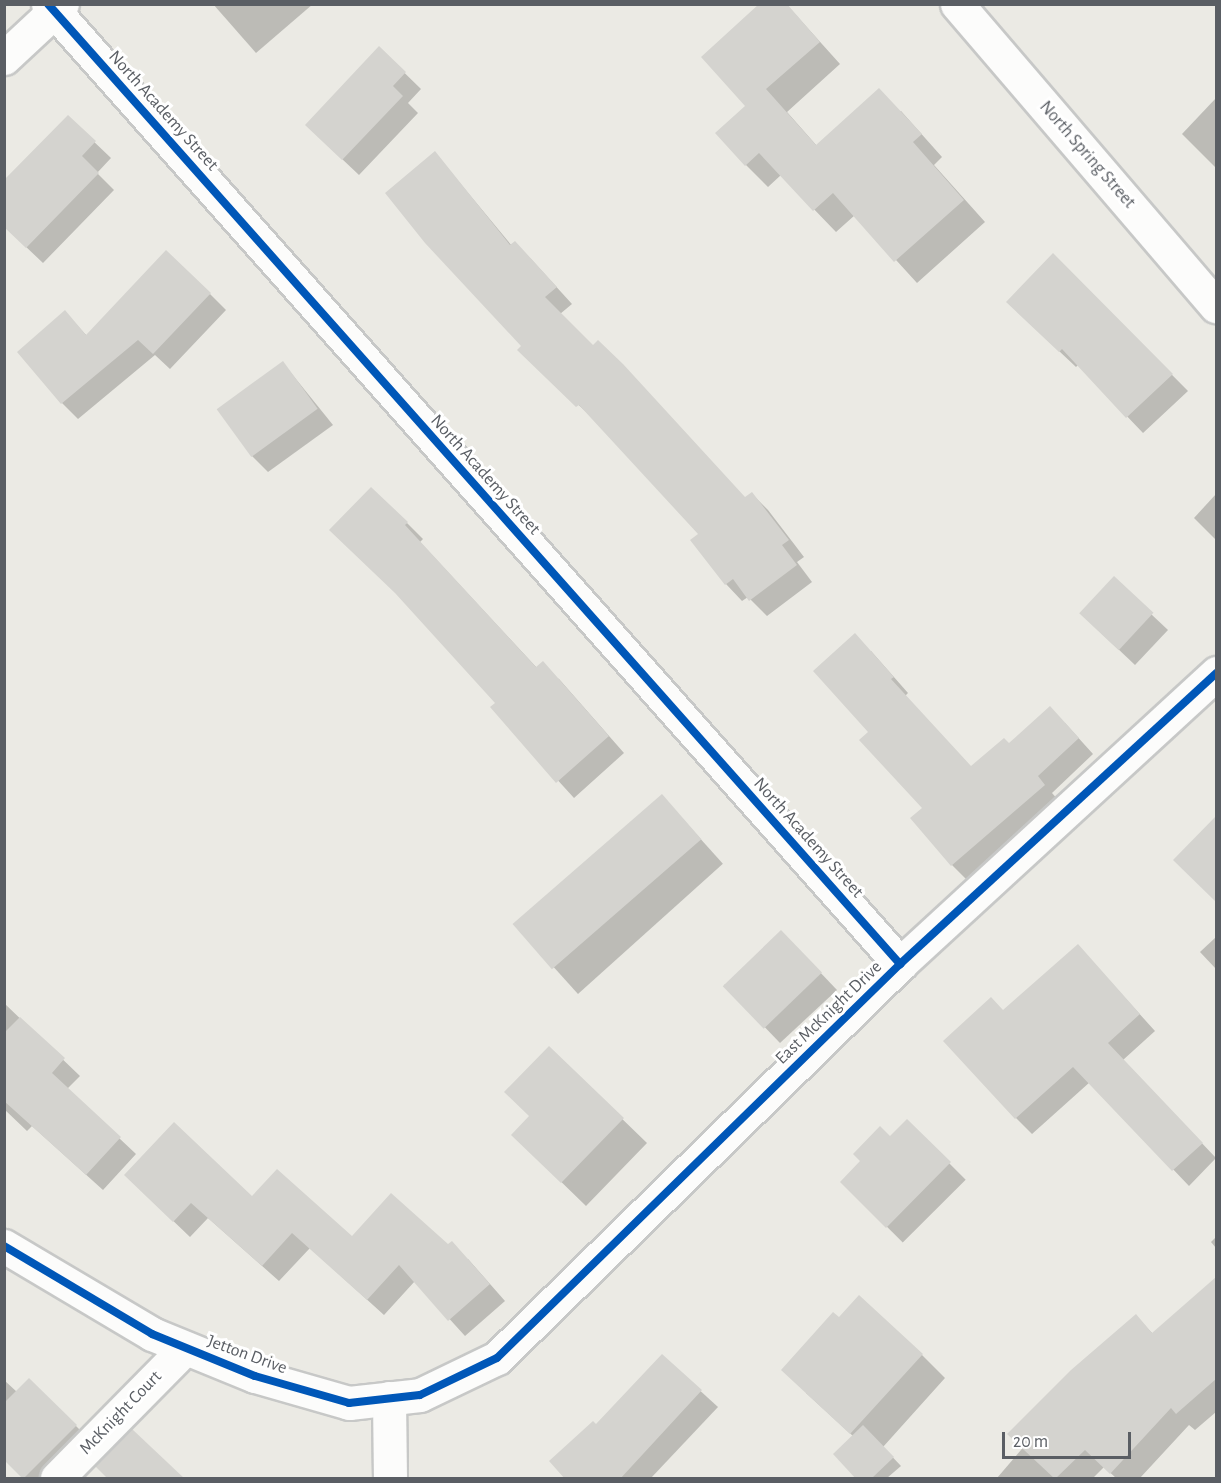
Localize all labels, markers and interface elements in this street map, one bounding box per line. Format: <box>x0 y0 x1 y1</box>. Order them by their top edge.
street label: North Academy Street <box>103 46 223 176</box>
street label: North Spring Street <box>1034 97 1140 213</box>
street label: North Academy Street <box>425 410 545 540</box>
street label: North Academy Street <box>748 773 868 903</box>
street label: East McKnight Drive <box>771 957 887 1069</box>
street label: Jetton Drive <box>204 1331 290 1379</box>
street label: McKnight Court <box>75 1366 167 1460</box>
scale bar <box>1005 1420 1134 1458</box>
text: 20 m <box>1013 1433 1048 1451</box>

